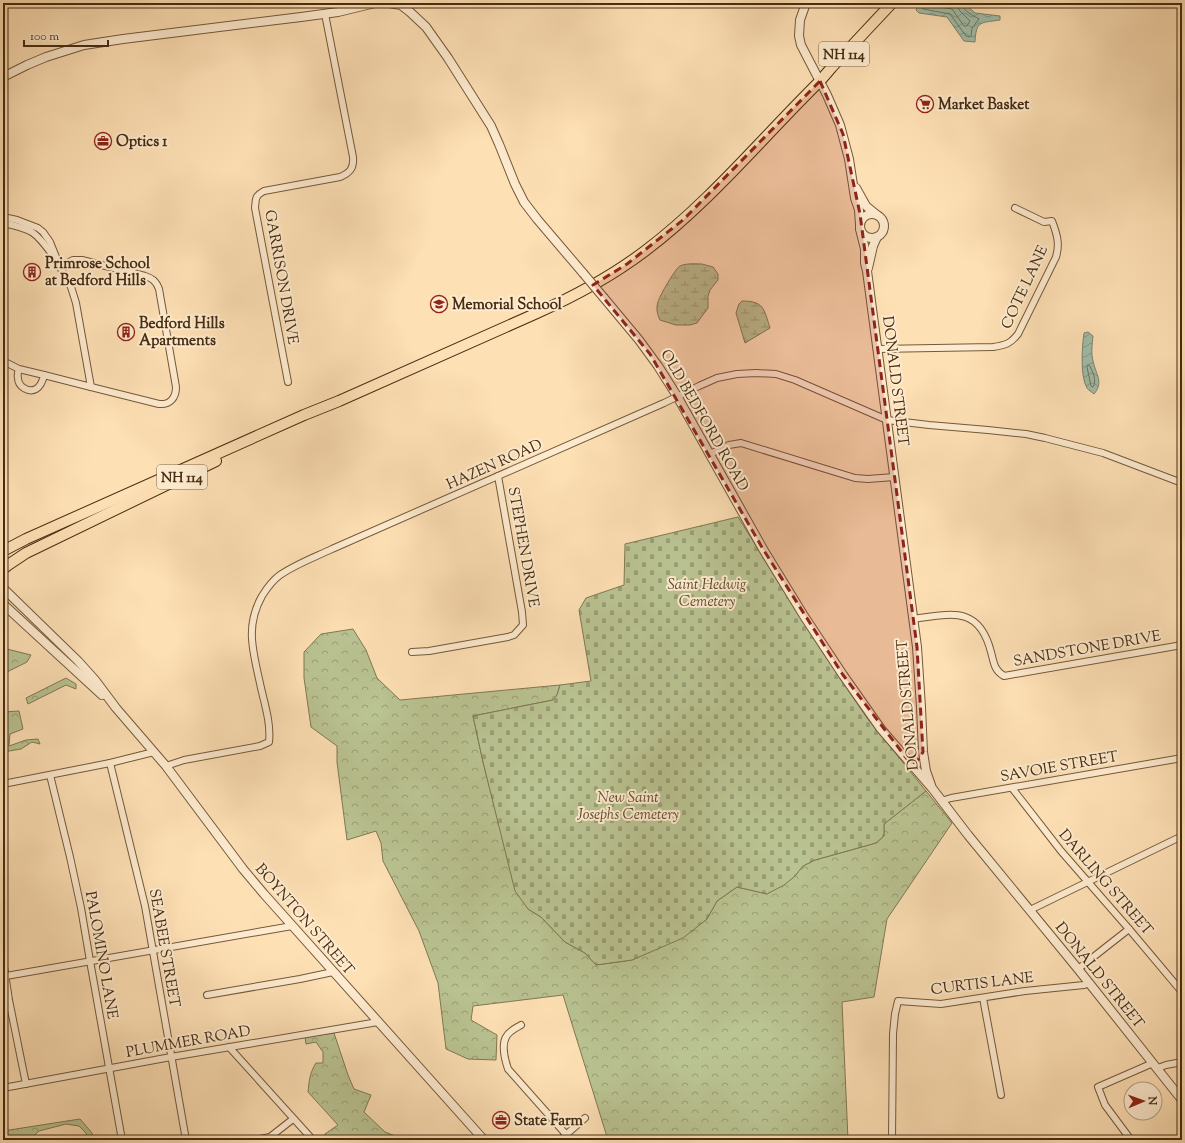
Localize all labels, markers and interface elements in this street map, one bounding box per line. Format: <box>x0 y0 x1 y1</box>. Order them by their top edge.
scale bar <box>24 22 108 48</box>
text: 100 m <box>30 28 59 46</box>
road number: NH 114 <box>819 42 869 66</box>
supermarket icon: Market Basket <box>915 94 935 114</box>
place label: Market Basket <box>938 95 1030 116</box>
office icon: Optics 1 <box>93 131 113 151</box>
place label: Optics 1 <box>116 132 168 153</box>
street label: GARRISON DRIVE <box>258 208 303 346</box>
street label: COTE LANE <box>997 242 1054 333</box>
place label: Primrose School at Bedford Hills <box>45 254 151 292</box>
building icon: Primrose School at Bedford Hills <box>22 262 42 282</box>
school or university icon: Memorial School <box>429 294 449 314</box>
place label: Memorial School <box>452 295 563 316</box>
place label: Bedford Hills Apartments <box>139 314 225 352</box>
street label: DONALD STREET <box>876 315 913 448</box>
building icon: Bedford Hills Apartments <box>116 322 136 342</box>
street label: OLD BEDFORD ROAD <box>654 346 753 496</box>
street label: HAZEN ROAD <box>443 435 546 496</box>
road number: NH 114 <box>157 465 207 489</box>
street label: STEPHEN DRIVE <box>502 485 543 609</box>
park label: Saint Hedwig Cemetery <box>667 575 747 613</box>
street label: SANDSTONE DRIVE <box>1012 626 1163 673</box>
street label: DONALD STREET <box>892 638 925 771</box>
street label: SAVOIE STREET <box>999 747 1120 788</box>
park label: New Saint Josephs Cemetery <box>576 788 679 826</box>
street label: DARLING STREET <box>1053 825 1157 941</box>
street label: BOYNTON STREET <box>249 860 359 981</box>
street label: SEABEE STREET <box>143 887 184 1010</box>
street label: PALOMINO LANE <box>79 890 122 1021</box>
street label: DONALD STREET <box>1049 918 1149 1034</box>
street label: CURTIS LANE <box>929 968 1035 1001</box>
street label: PLUMMER ROAD <box>124 1021 252 1064</box>
north arrow <box>1123 1081 1163 1121</box>
text: N <box>1144 1095 1160 1106</box>
office icon: State Farm <box>491 1110 511 1130</box>
place label: State Farm <box>514 1111 584 1132</box>

